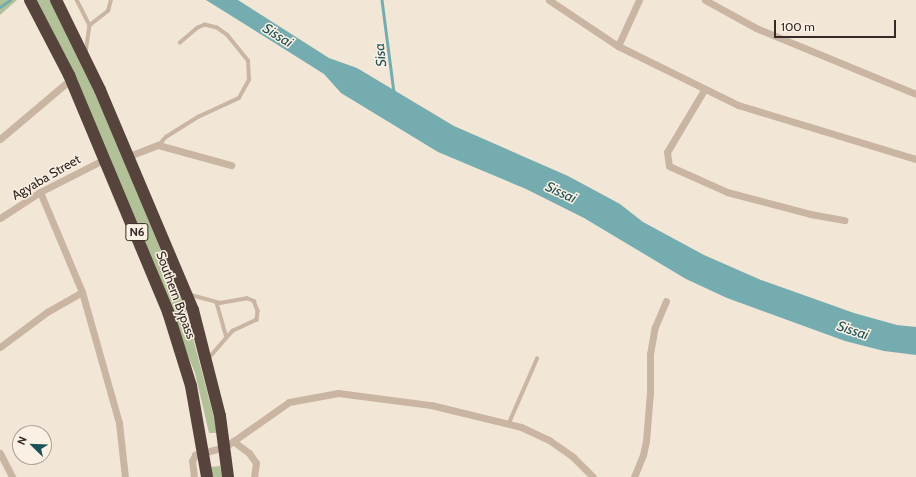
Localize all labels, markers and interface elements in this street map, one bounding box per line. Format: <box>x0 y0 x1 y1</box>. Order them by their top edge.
scale bar <box>776 12 898 38</box>
water label: Sissai <box>260 19 296 51</box>
text: 100 m <box>781 19 815 34</box>
water label: Sisa <box>370 42 390 68</box>
street label: Agyaba Street <box>9 151 83 203</box>
water label: Sissai <box>543 178 579 206</box>
road number: N6 <box>125 222 149 242</box>
street label: Southern Bypass <box>153 249 199 341</box>
water label: Sissai <box>835 317 871 343</box>
north arrow <box>12 425 52 465</box>
text: N <box>14 434 30 447</box>

